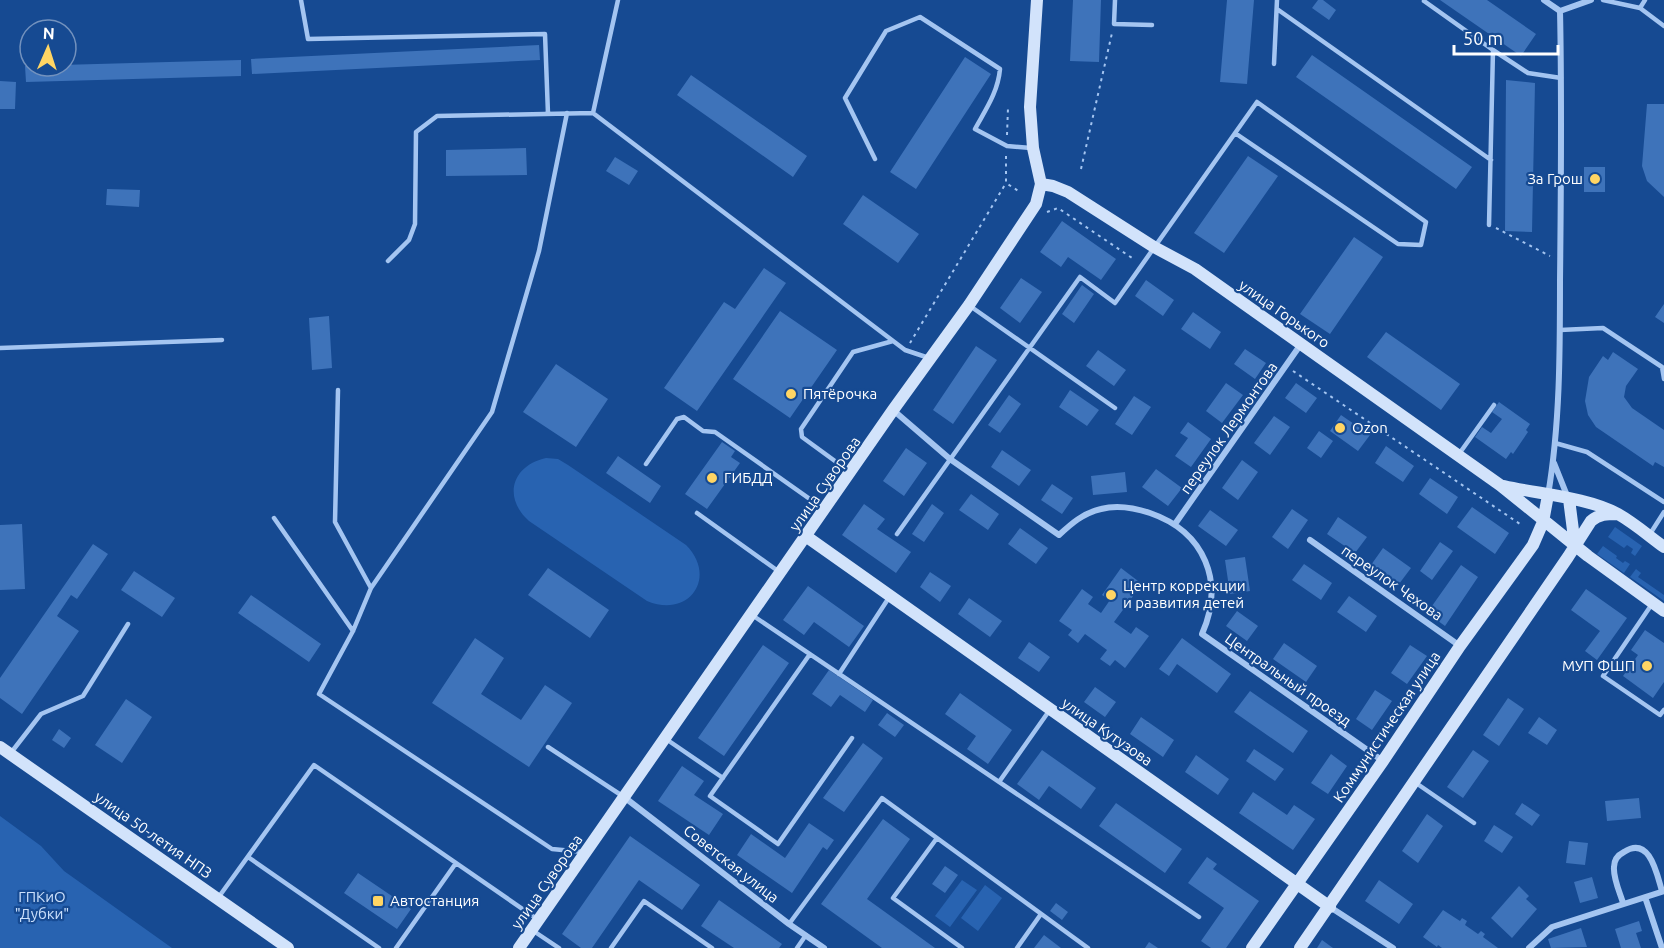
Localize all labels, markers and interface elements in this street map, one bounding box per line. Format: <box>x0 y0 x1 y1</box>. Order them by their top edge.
north arrow <box>18 18 78 78</box>
scale bar <box>1454 18 1558 56</box>
text: N <box>42 24 55 42</box>
text: 50 m <box>1463 28 1503 48</box>
place label: За Грош <box>1527 170 1583 187</box>
marker: За Грош <box>1588 172 1602 186</box>
street label: улица Горького <box>1236 276 1333 351</box>
street label: переулок Лермонтова <box>1177 359 1281 497</box>
place label: Пятёрочка <box>803 385 877 402</box>
marker: Пятёрочка <box>784 387 798 401</box>
place label: Ozon <box>1352 419 1388 436</box>
marker: Ozon <box>1333 421 1347 435</box>
street label: улица Суворова <box>786 433 864 534</box>
place label: ГИБДД <box>724 469 773 486</box>
marker: ГИБДД <box>705 471 719 485</box>
street label: переулок Чехова <box>1339 541 1446 624</box>
place label: Центр коррекции и развития детей <box>1123 577 1246 611</box>
marker: Центр коррекции и развития детей <box>1104 588 1118 602</box>
street label: Центральный проезд <box>1222 630 1355 730</box>
street label: Коммунистическая улица <box>1330 648 1443 805</box>
place label: МУП ФШП <box>1562 657 1635 674</box>
marker: МУП ФШП <box>1640 659 1654 673</box>
street label: улица Кутузова <box>1059 694 1156 769</box>
street label: улица 50-летия НПЗ <box>91 788 215 881</box>
street label: Советская улица <box>680 821 782 906</box>
street label: улица Суворова <box>508 831 586 932</box>
park label: ГПКиО "Дубки" <box>15 888 69 922</box>
place label: Автостанция <box>390 892 479 909</box>
marker: Автостанция <box>371 894 385 908</box>

